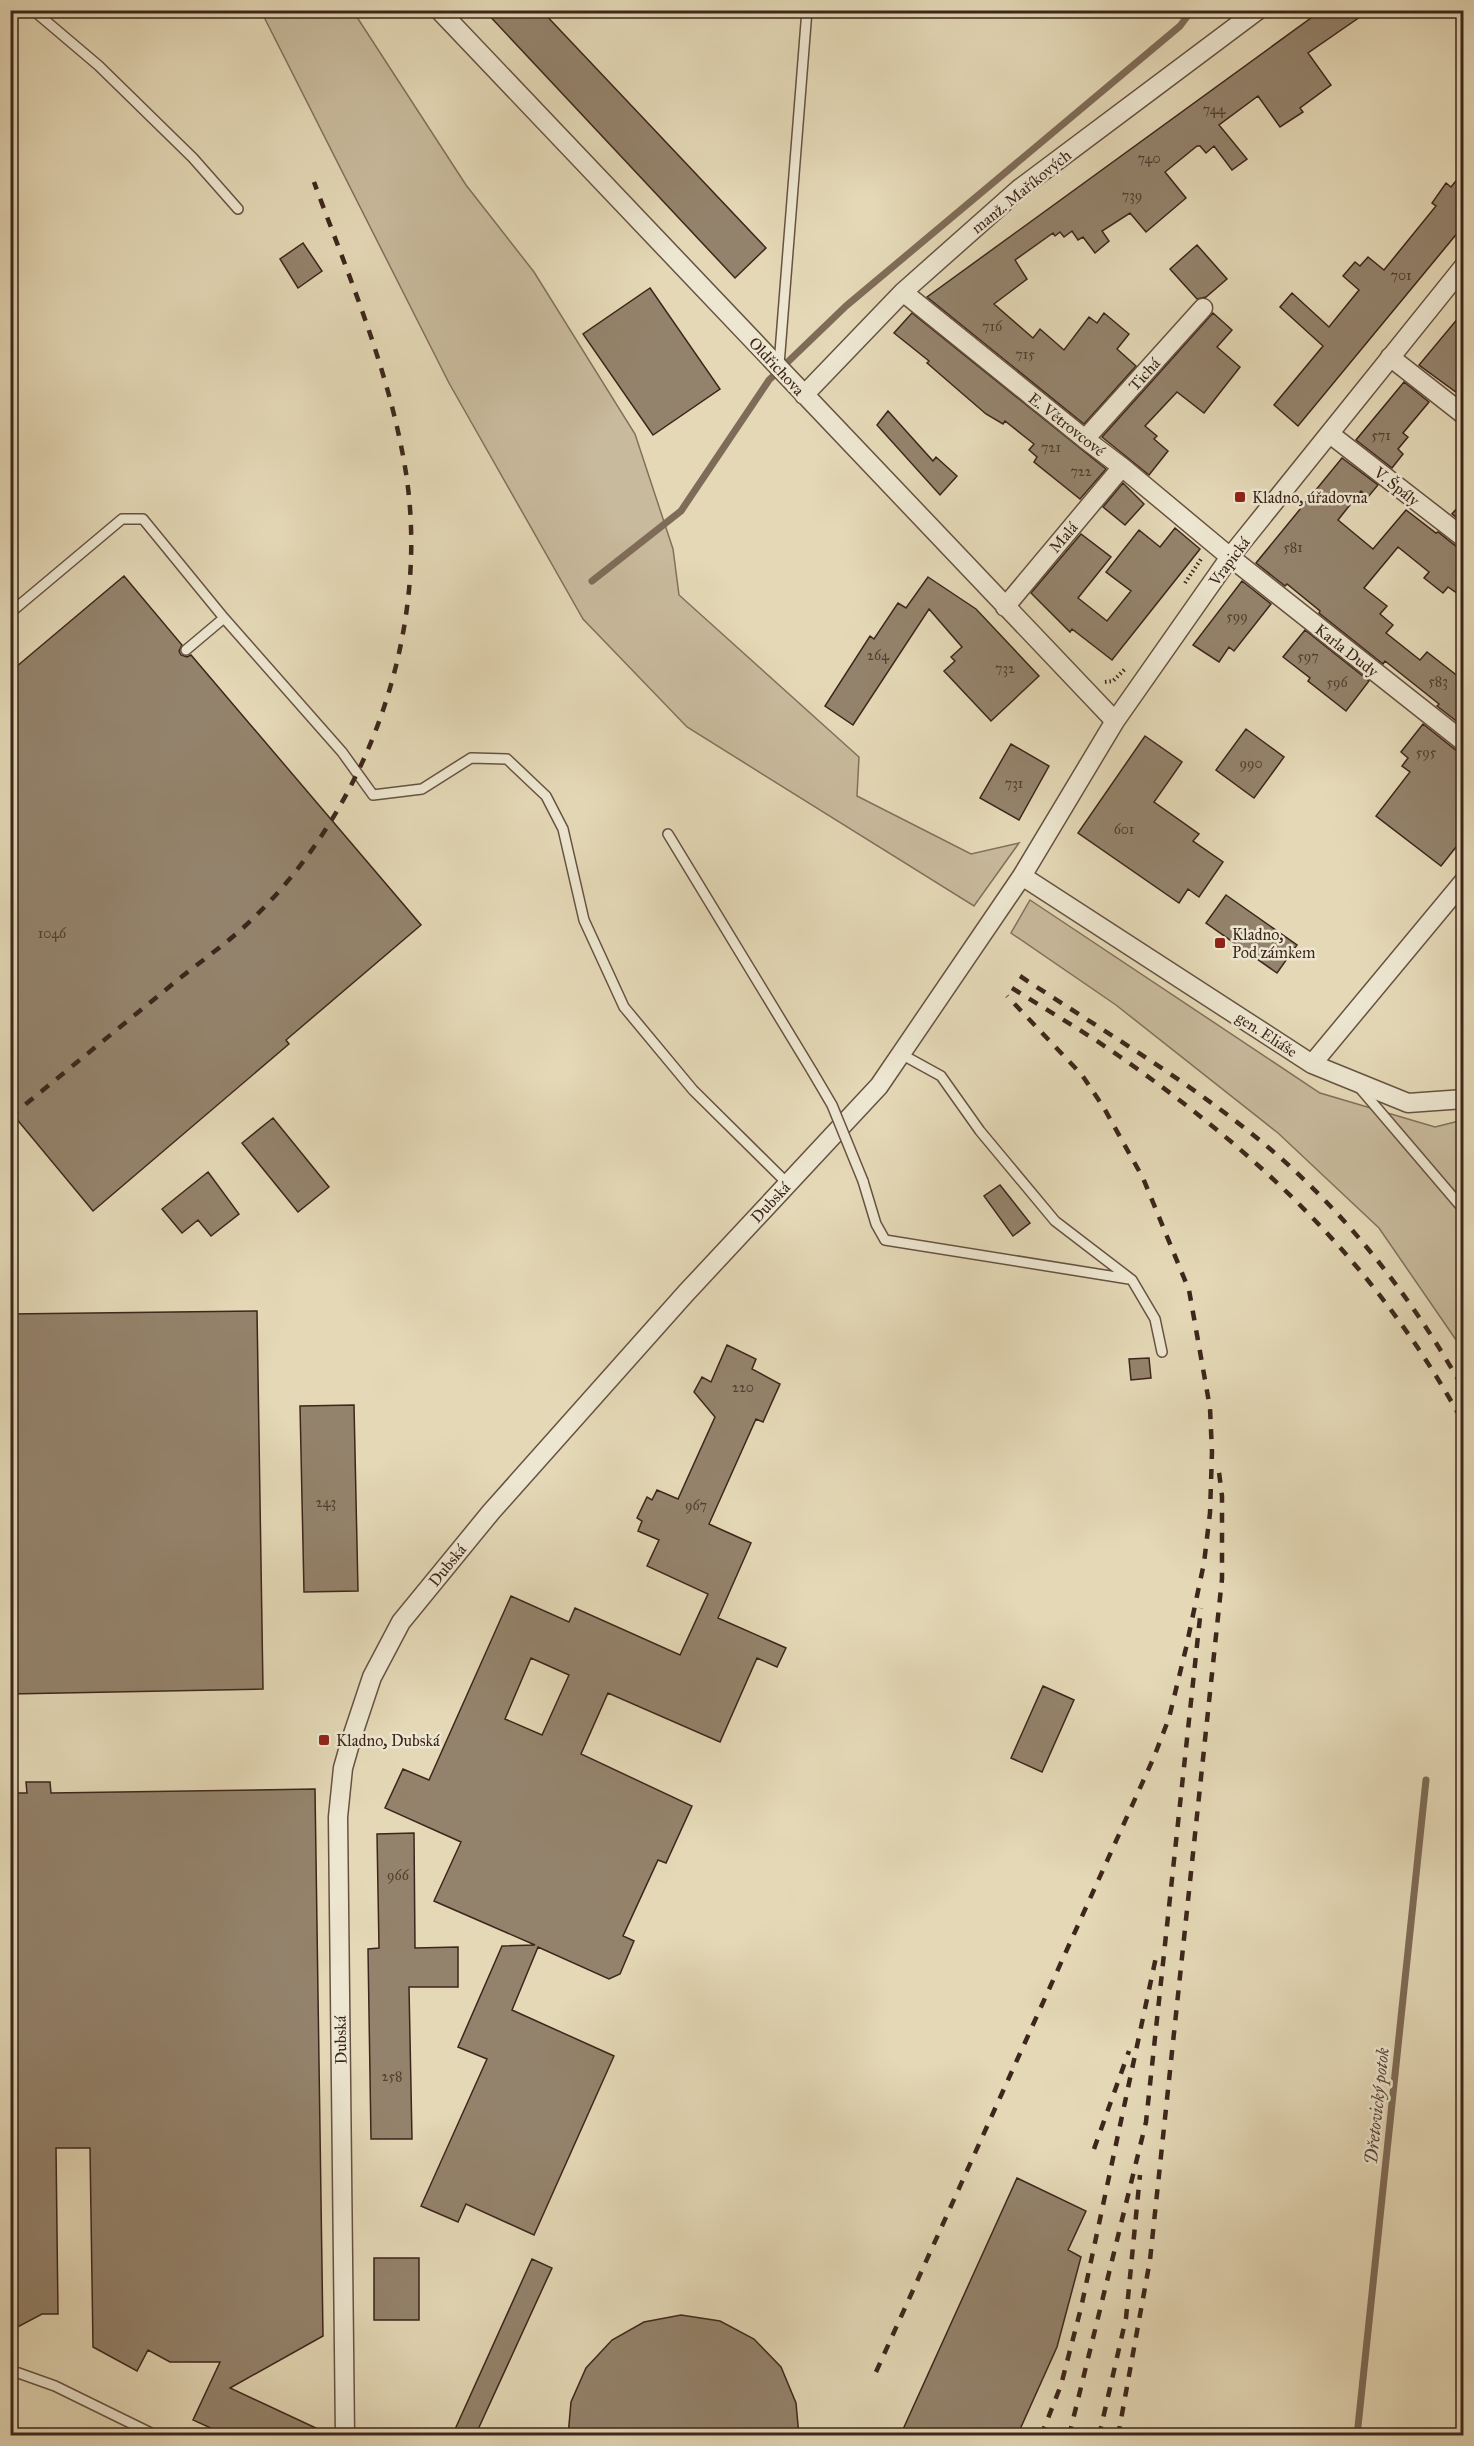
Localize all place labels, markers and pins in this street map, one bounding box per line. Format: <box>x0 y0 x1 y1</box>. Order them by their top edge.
place label: Kladno, úřadovna <box>1252 488 1368 507</box>
marker: Kladno, úřadovna <box>1233 490 1247 504</box>
place label: Kladno, Pod zámkem <box>1232 925 1316 962</box>
marker: Kladno, Pod zámkem <box>1213 936 1227 950</box>
place label: Kladno, Dubská <box>336 1731 440 1750</box>
marker: Kladno, Dubská <box>317 1733 331 1747</box>

